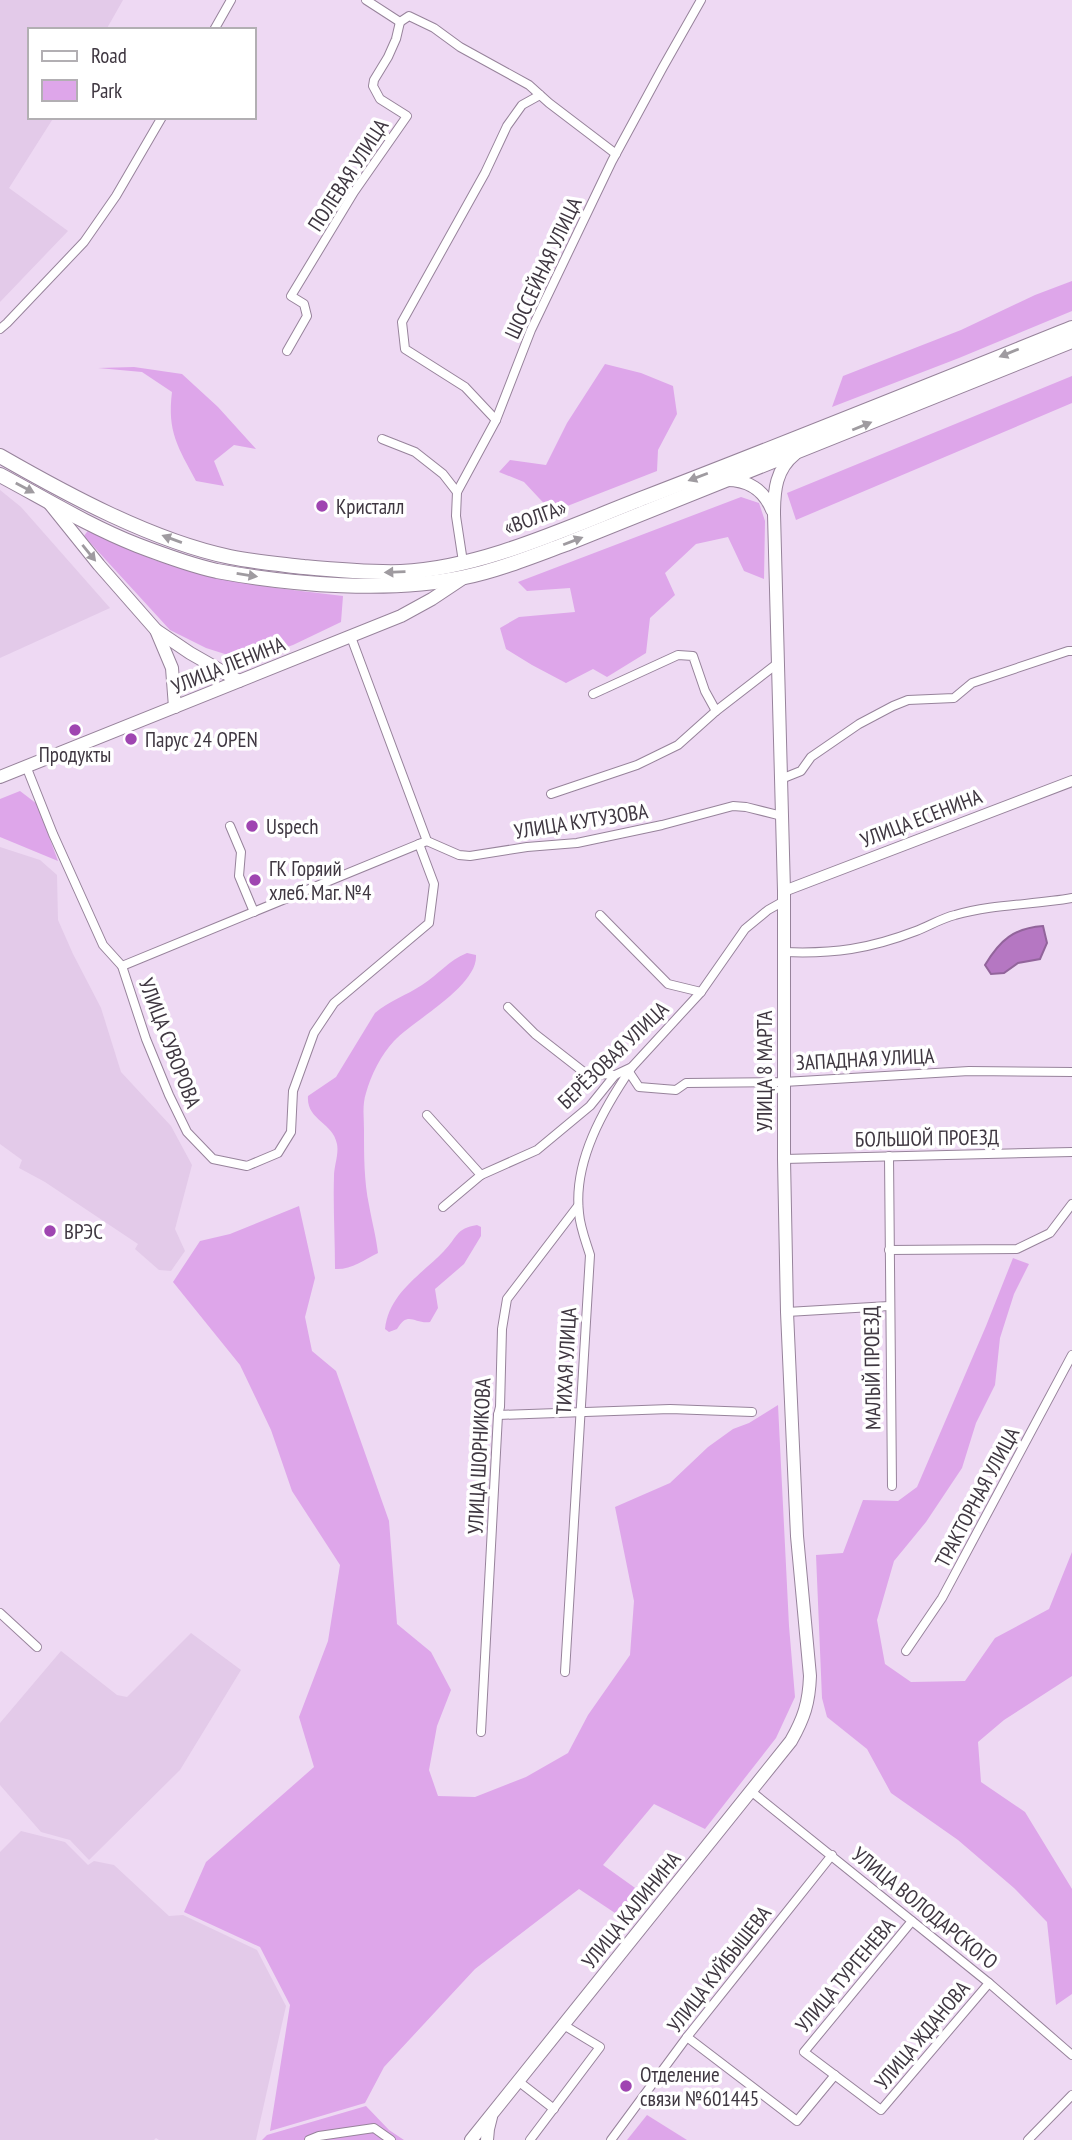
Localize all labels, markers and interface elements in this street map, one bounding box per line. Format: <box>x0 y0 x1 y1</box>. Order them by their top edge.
legend <box>28 28 256 119</box>
text: Road <box>91 42 127 69</box>
text: Park <box>91 77 122 104</box>
street label: ПОЛЕВАЯ УЛИЦА <box>302 114 394 236</box>
street label: ШОССЕЙНАЯ УЛИЦА <box>498 193 588 343</box>
one-way arrow <box>998 348 1019 359</box>
one-way arrow <box>851 420 872 431</box>
one-way arrow <box>687 472 708 483</box>
one-way arrow <box>15 482 35 494</box>
place label: Кристалл <box>336 493 404 520</box>
street label: «ВОЛГА» <box>500 493 570 541</box>
marker: Кристалл <box>314 498 330 514</box>
one-way arrow <box>161 533 182 544</box>
one-way arrow <box>562 536 583 547</box>
one-way arrow <box>82 543 97 561</box>
one-way arrow <box>384 566 406 577</box>
one-way arrow <box>236 570 258 581</box>
street label: УЛИЦА ЛЕНИНА <box>167 630 289 700</box>
marker: Продукты <box>67 722 83 738</box>
place label: Парус 24 OPEN <box>145 726 258 753</box>
marker: Парус 24 OPEN <box>123 731 139 747</box>
place label: Продукты <box>39 741 111 768</box>
street label: УЛИЦА ЕСЕНИНА <box>856 782 986 854</box>
street label: УЛИЦА КУТУЗОВА <box>512 797 650 845</box>
place label: Uspech <box>266 813 318 840</box>
marker: Uspech <box>244 818 260 834</box>
place label: ГК Горяий хлеб. Маг. №4 <box>269 855 372 906</box>
marker: ГК Горяий хлеб. Маг. №4 <box>247 872 263 888</box>
street label: УЛИЦА СУВОРОВА <box>133 974 207 1112</box>
street label: БЕРЁЗОВАЯ УЛИЦА <box>552 995 674 1115</box>
street label: УЛИЦА 8 МАРТА <box>751 1010 778 1132</box>
street label: ЗАПАДНАЯ УЛИЦА <box>795 1042 935 1076</box>
street label: БОЛЬШОЙ ПРОЕЗД <box>855 1123 999 1153</box>
place label: ВРЭС <box>64 1218 103 1245</box>
marker: ВРЭС <box>42 1223 58 1239</box>
street label: МАЛЫЙ ПРОЕЗД <box>857 1306 887 1430</box>
street label: ТИХАЯ УЛИЦА <box>550 1307 582 1415</box>
street label: УЛИЦА ШОРНИКОВА <box>461 1377 497 1535</box>
street label: ТРАКТОРНАЯ УЛИЦА <box>929 1422 1025 1572</box>
street label: УЛИЦА ВОЛОДАРСКОГО <box>847 1841 1003 1975</box>
street label: УЛИЦА КАЛИНИНА <box>576 1846 686 1974</box>
street label: УЛИЦА КУЙБЫШЕВА <box>661 1900 777 2038</box>
street label: УЛИЦА ТУРГЕНЕВА <box>789 1912 901 2038</box>
street label: УЛИЦА ЖДАНОВА <box>869 1975 975 2095</box>
place label: Отделение связи №601445 <box>640 2061 759 2112</box>
marker: Отделение связи №601445 <box>618 2078 634 2094</box>

